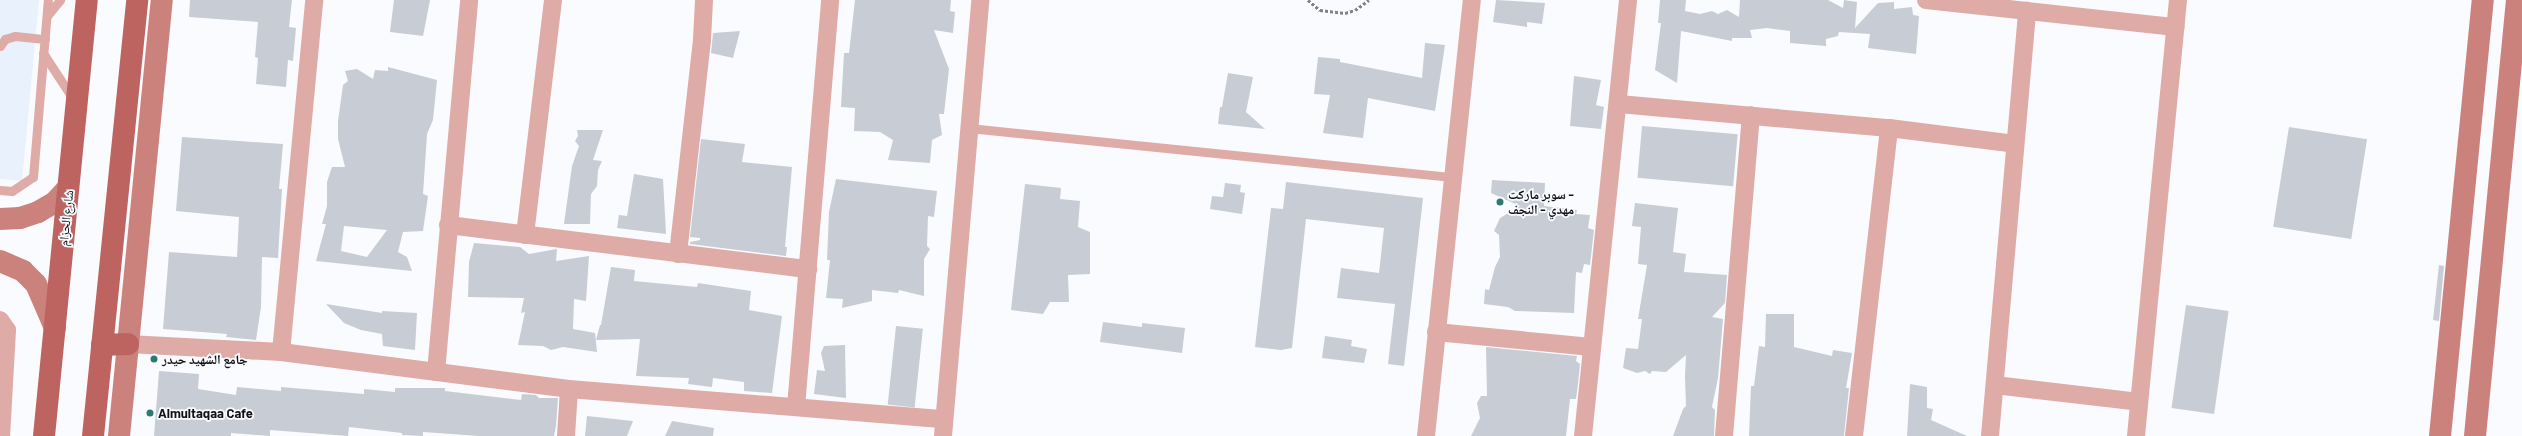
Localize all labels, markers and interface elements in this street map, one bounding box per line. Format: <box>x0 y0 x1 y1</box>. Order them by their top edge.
place label: سوبر ماركت - مهدي - النجف <box>1508 187 1574 218</box>
street label: شارع الحزام <box>55 189 77 247</box>
marker: سوبر ماركت - مهدي - النجف <box>1495 197 1505 207</box>
place label: جامع الشهيد حيدر <box>162 351 248 367</box>
marker: جامع الشهيد حيدر <box>149 354 159 364</box>
place label: Almultaqaa Cafe <box>158 405 253 421</box>
marker: Almultaqaa Cafe <box>145 408 155 418</box>

